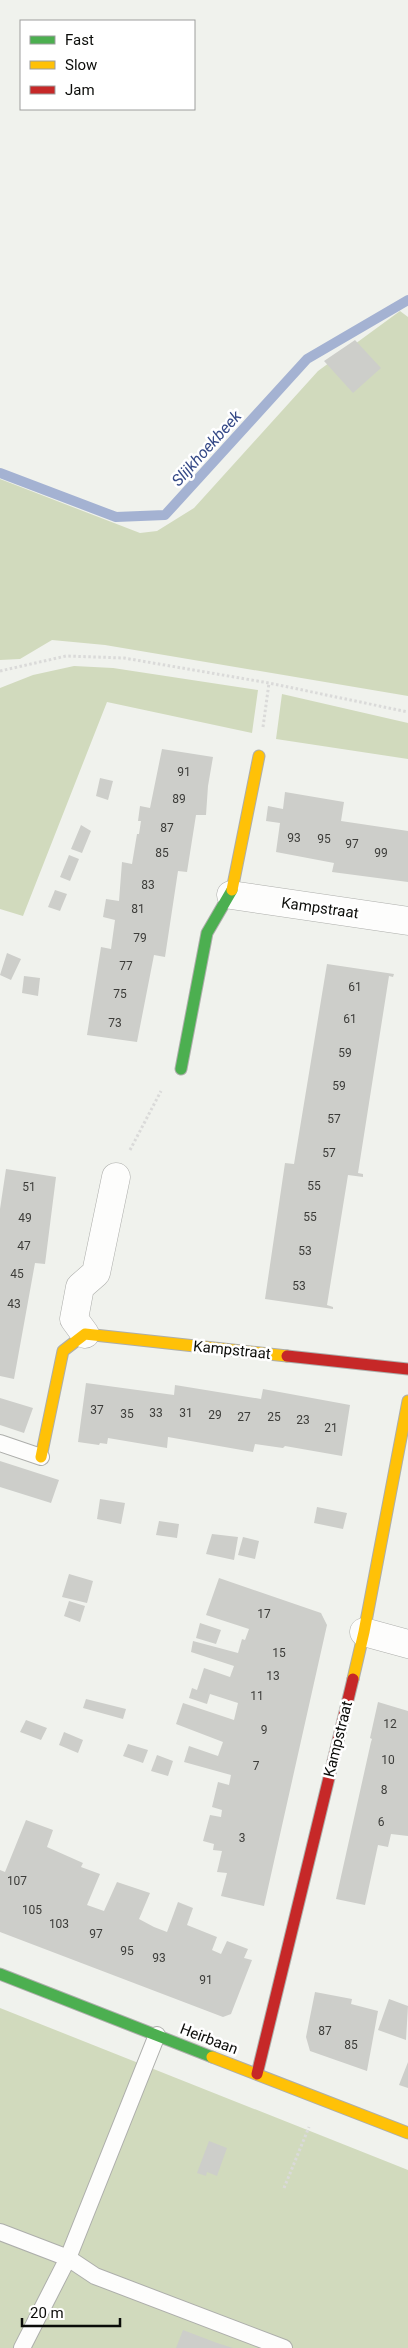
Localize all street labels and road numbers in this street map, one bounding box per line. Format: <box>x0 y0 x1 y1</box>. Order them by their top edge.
street label: Kampstraat <box>280 894 360 922</box>
street label: Kampstraat <box>192 1337 272 1363</box>
street label: Kampstraat <box>320 1699 356 1779</box>
street label: Heirbaan <box>178 2020 240 2058</box>

